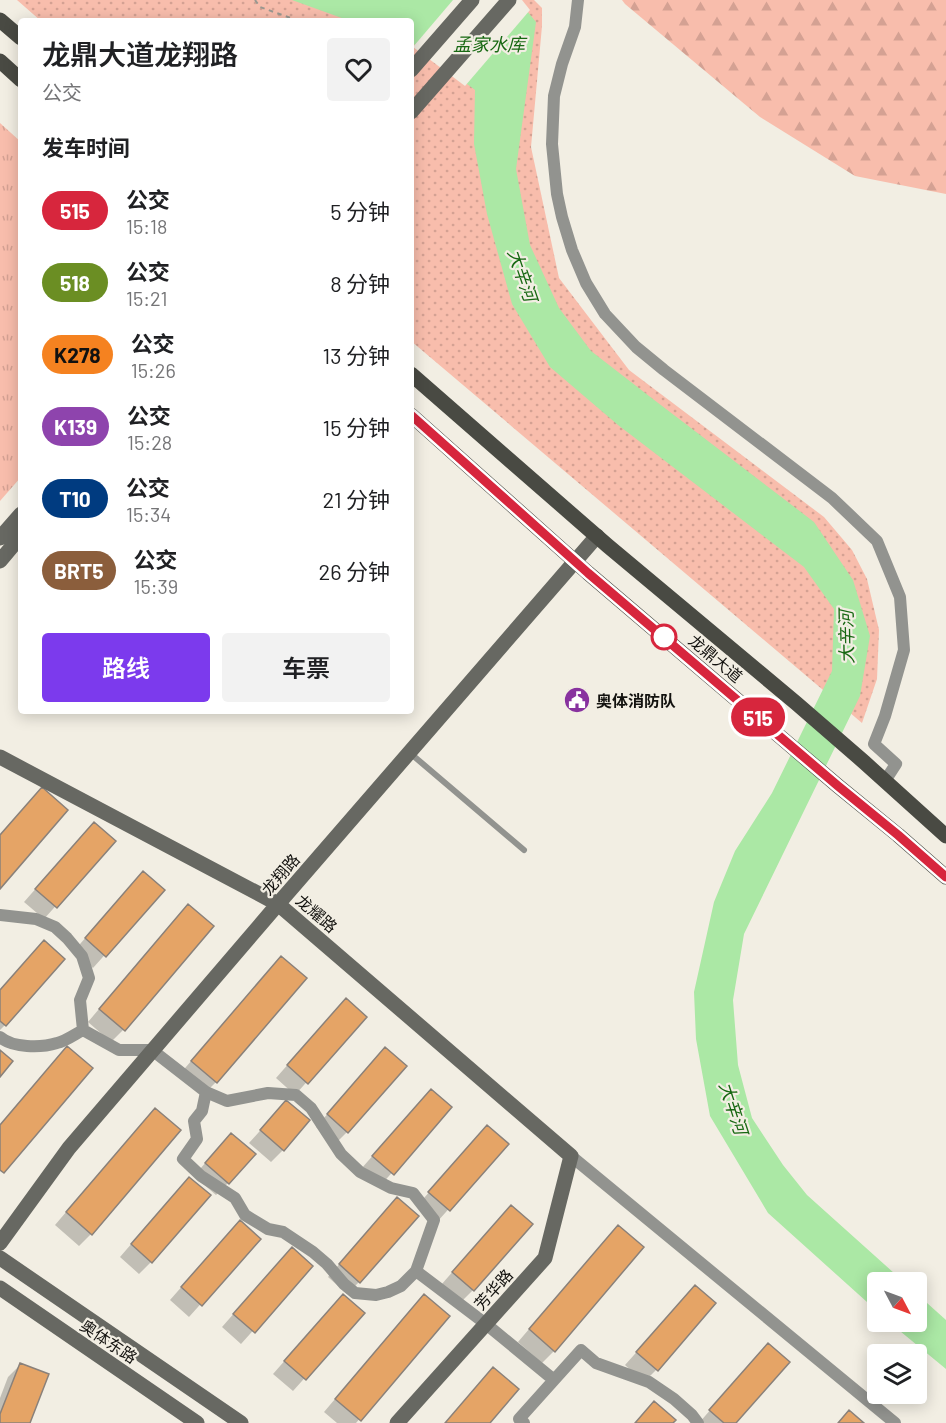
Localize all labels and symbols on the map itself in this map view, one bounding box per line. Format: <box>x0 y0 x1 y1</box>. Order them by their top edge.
water label: 孟家水库 <box>453 33 528 55</box>
water label: 大辛河 <box>504 246 543 307</box>
water label: 大辛河 <box>834 607 857 664</box>
unlabelled marker <box>651 624 677 650</box>
street label: 龙鼎大道 <box>685 630 747 686</box>
public building icon: 奥体消防队 <box>562 685 592 715</box>
place label: 奥体消防队 <box>596 691 676 710</box>
line badge: 515 <box>724 698 792 736</box>
street label: 龙翔路 <box>257 850 303 898</box>
street label: 龙耀路 <box>293 890 341 936</box>
water label: 大辛河 <box>715 1079 754 1140</box>
street label: 芳华路 <box>470 1265 516 1313</box>
north arrow <box>867 1272 927 1332</box>
street label: 奥体东路 <box>77 1315 141 1367</box>

